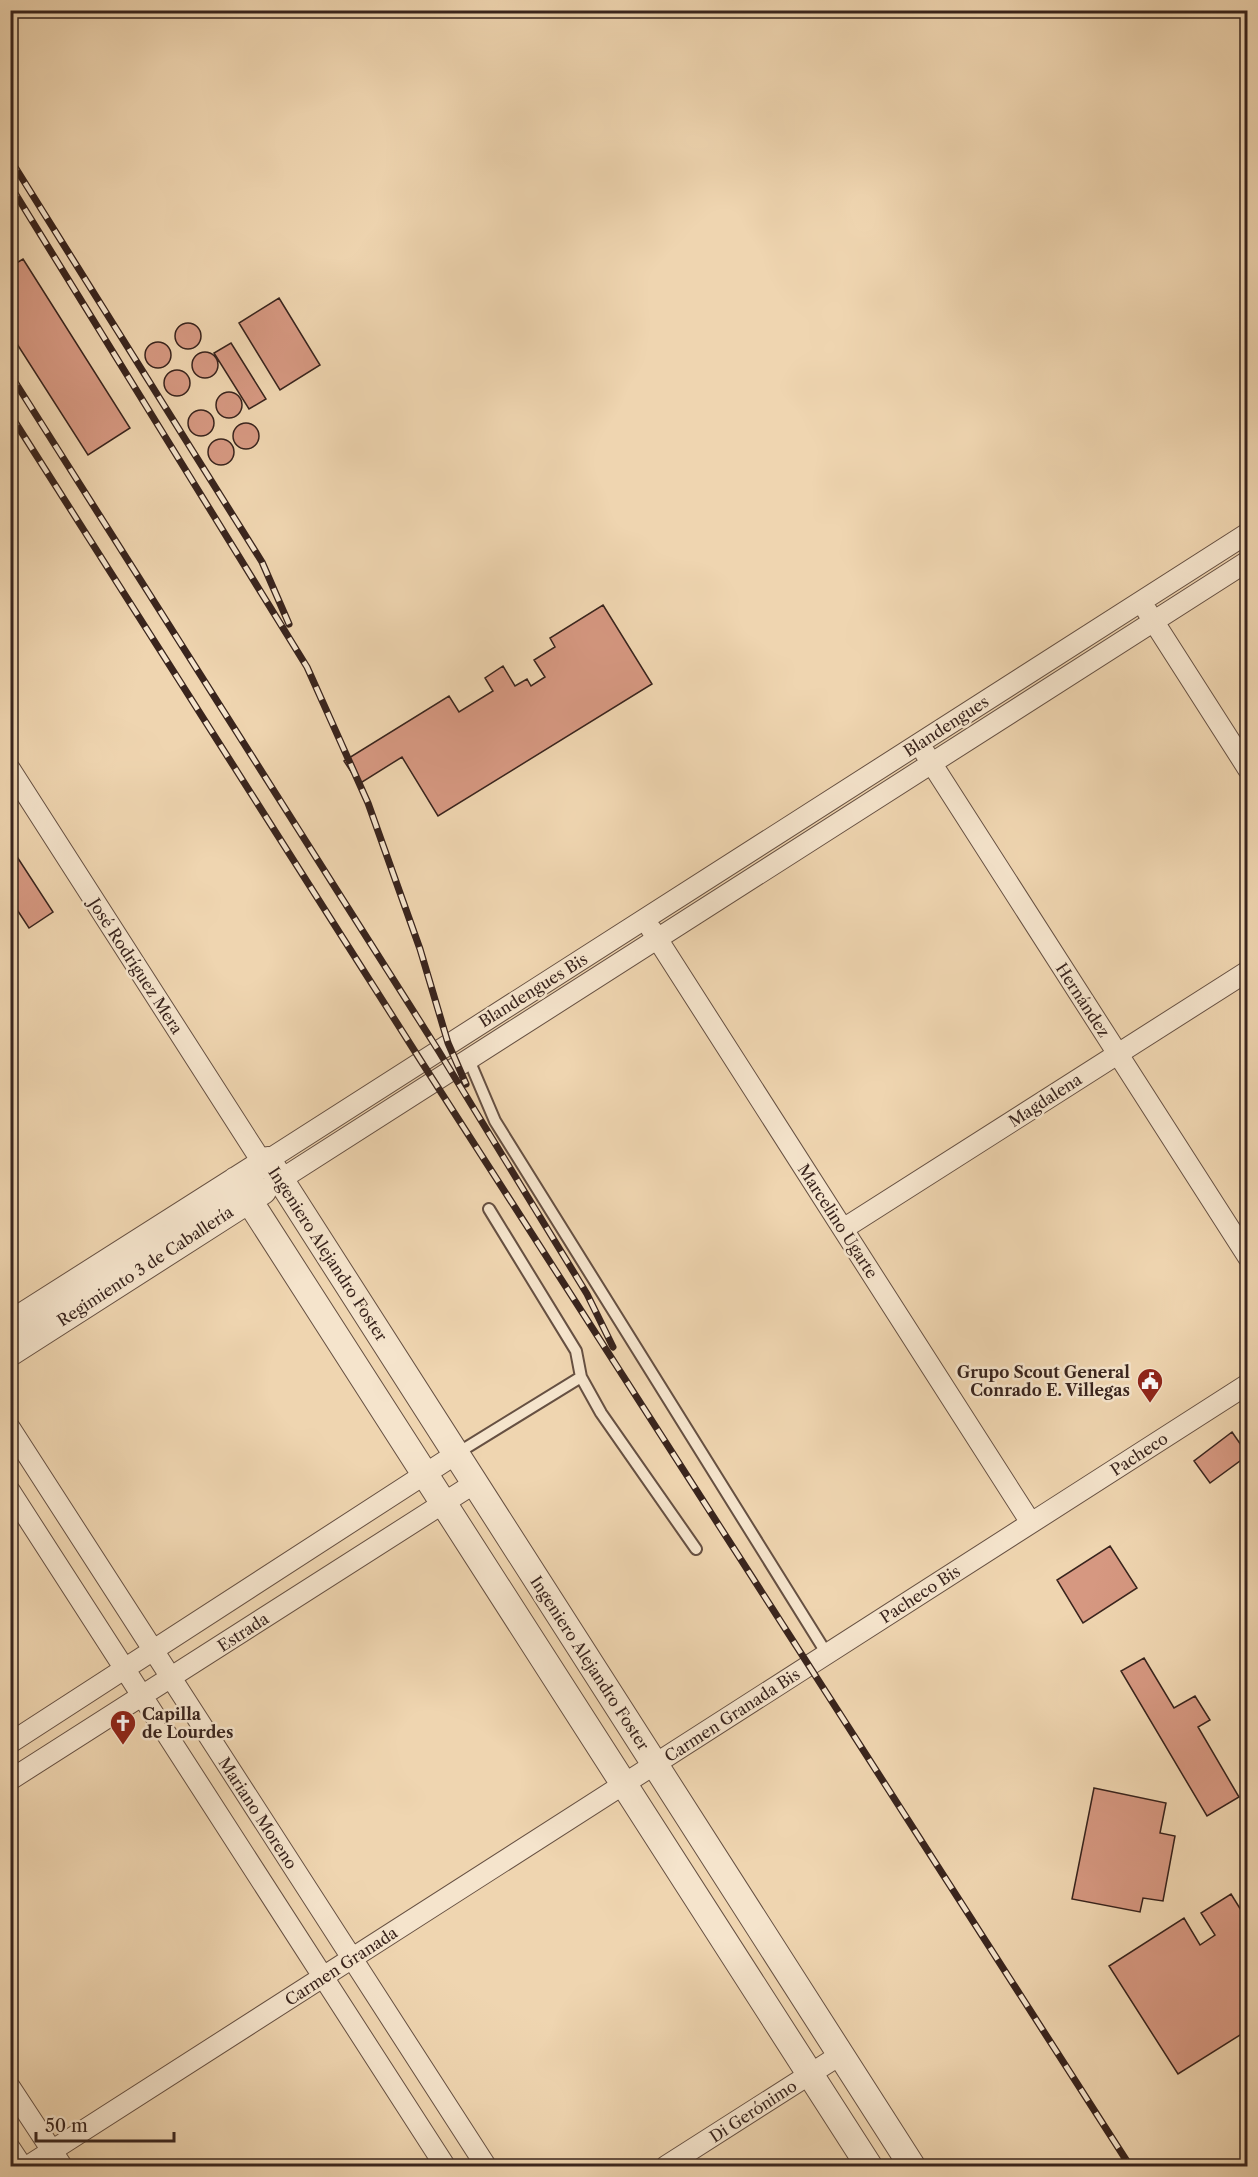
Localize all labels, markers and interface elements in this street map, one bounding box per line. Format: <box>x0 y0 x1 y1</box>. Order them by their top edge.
street label: Blandengues <box>900 691 992 761</box>
street label: José Rodríguez Mera <box>83 892 188 1038</box>
street label: Blandengues Bis <box>475 949 591 1031</box>
street label: Hernández <box>1052 959 1114 1041</box>
street label: Magdalena <box>1005 1069 1086 1131</box>
street label: Marcelino Ugarte <box>794 1160 882 1282</box>
street label: Ingeniero Alejandro Foster <box>264 1163 392 1345</box>
street label: Regimiento 3 de Caballería <box>53 1201 237 1330</box>
place label: Grupo Scout General Conrado E. Villegas <box>957 1362 1130 1400</box>
public building icon: Grupo Scout General Conrado E. Villegas <box>1135 1366 1165 1404</box>
street label: Pacheco <box>1107 1428 1172 1480</box>
street label: Pacheco Bis <box>876 1561 964 1627</box>
street label: Ingeniero Alejandro Foster <box>526 1572 654 1754</box>
street label: Estrada <box>214 1608 273 1656</box>
street label: Carmen Granada Bis <box>661 1664 803 1766</box>
place label: Capilla de Lourdes <box>142 1704 233 1742</box>
church icon: Capilla de Lourdes <box>108 1708 138 1746</box>
street label: Mariano Moreno <box>214 1753 302 1873</box>
street label: Carmen Granada <box>281 1922 402 2010</box>
street label: Di Gerónimo <box>706 2075 800 2147</box>
scale bar <box>36 2105 174 2143</box>
text: 50 m <box>45 2115 88 2137</box>

